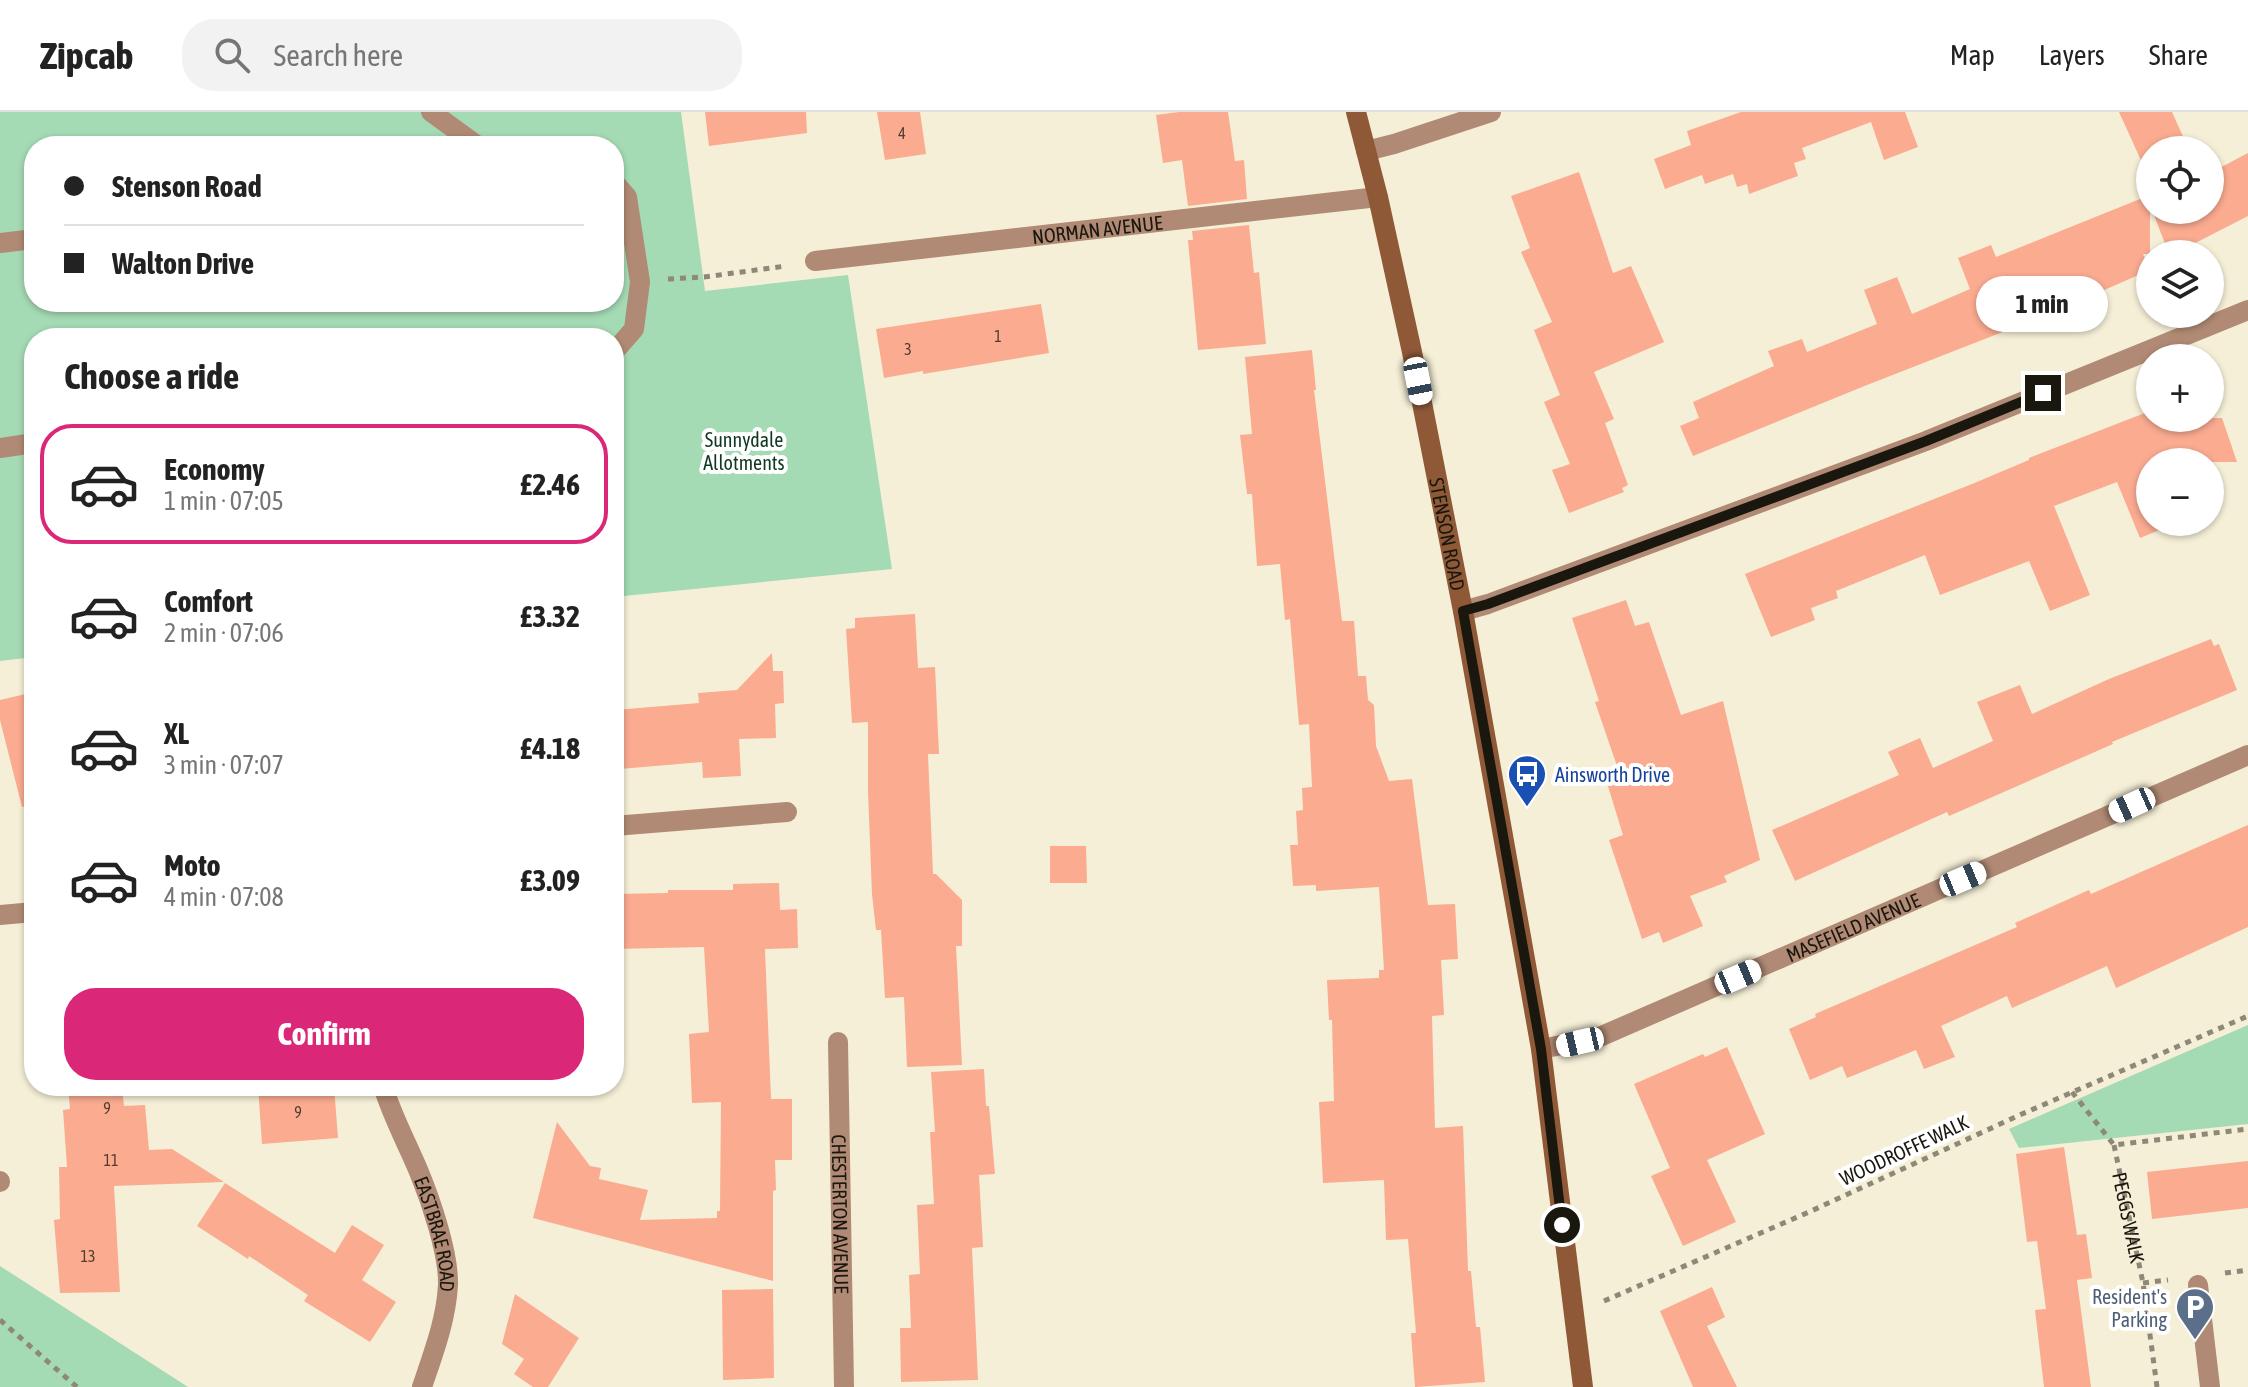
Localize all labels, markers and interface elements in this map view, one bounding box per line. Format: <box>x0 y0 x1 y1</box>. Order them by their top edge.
search box <box>182 19 742 91</box>
icon: search <box>210 33 254 77</box>
text: Zipcab <box>40 34 134 77</box>
text: Search here <box>274 38 403 72</box>
text: Map <box>1950 39 1995 71</box>
text: Layers <box>2039 39 2105 71</box>
text: Share <box>2149 39 2208 71</box>
house number: 4 <box>898 124 906 142</box>
map controls <box>2136 136 2224 536</box>
button: locate <box>2136 136 2224 224</box>
text: Stenson Road <box>112 169 262 203</box>
street label: NORMAN AVENUE <box>1031 210 1164 248</box>
button: layers <box>2136 240 2224 328</box>
text: Walton Drive <box>112 246 254 280</box>
callout: 1 min <box>1977 277 2109 333</box>
text: 1 min <box>2015 289 2069 319</box>
house number: 1 <box>994 327 1002 345</box>
house number: 3 <box>904 340 912 358</box>
button: + <box>2136 344 2224 432</box>
text: Choose a ride <box>64 355 239 397</box>
car <box>1402 355 1434 407</box>
route end <box>2025 375 2061 411</box>
park label: Sunnydale Allotments <box>703 428 785 474</box>
icon: car <box>68 448 140 520</box>
button: − <box>2136 448 2224 536</box>
text: Economy <box>164 452 265 486</box>
text: £2.46 <box>520 467 580 501</box>
street label: STENSON ROAD <box>1425 476 1470 593</box>
text: 1 min · 07:05 <box>164 486 284 516</box>
icon: car <box>68 580 140 652</box>
text: Comfort <box>164 584 253 618</box>
text: £3.32 <box>520 599 580 633</box>
text: 2 min · 07:06 <box>164 618 284 648</box>
icon: car <box>68 712 140 784</box>
text: XL <box>164 716 189 750</box>
text: £4.18 <box>520 731 580 765</box>
text: 3 min · 07:07 <box>164 750 284 780</box>
bus stop icon: Ainsworth Drive <box>1506 753 1548 808</box>
place label: Ainsworth Drive <box>1555 763 1670 786</box>
car <box>2105 784 2159 826</box>
icon: car <box>68 844 140 916</box>
text: Moto <box>164 848 221 882</box>
car <box>1936 859 1990 899</box>
text: £3.09 <box>520 863 580 897</box>
text: 4 min · 07:08 <box>164 882 284 912</box>
street label: MASEFIELD AVENUE <box>1782 887 1924 966</box>
car <box>1711 957 1765 997</box>
button: Confirm <box>64 988 584 1080</box>
car <box>1554 1025 1606 1059</box>
house number: 9 <box>103 1099 111 1117</box>
house number: 9 <box>294 1103 302 1121</box>
street label: WOODROFFE WALK <box>1836 1110 1972 1190</box>
street label: CHESTERTON AVENUE <box>828 1134 854 1294</box>
house number: 11 <box>103 1151 119 1169</box>
street label: PEGGS WALK <box>2108 1170 2150 1265</box>
street label: EASTBRAE ROAD <box>410 1173 460 1292</box>
route start <box>1544 1207 1580 1243</box>
house number: 13 <box>80 1247 96 1265</box>
place label: Resident's Parking <box>2092 1285 2167 1331</box>
parking icon: Resident's Parking <box>2174 1286 2216 1341</box>

